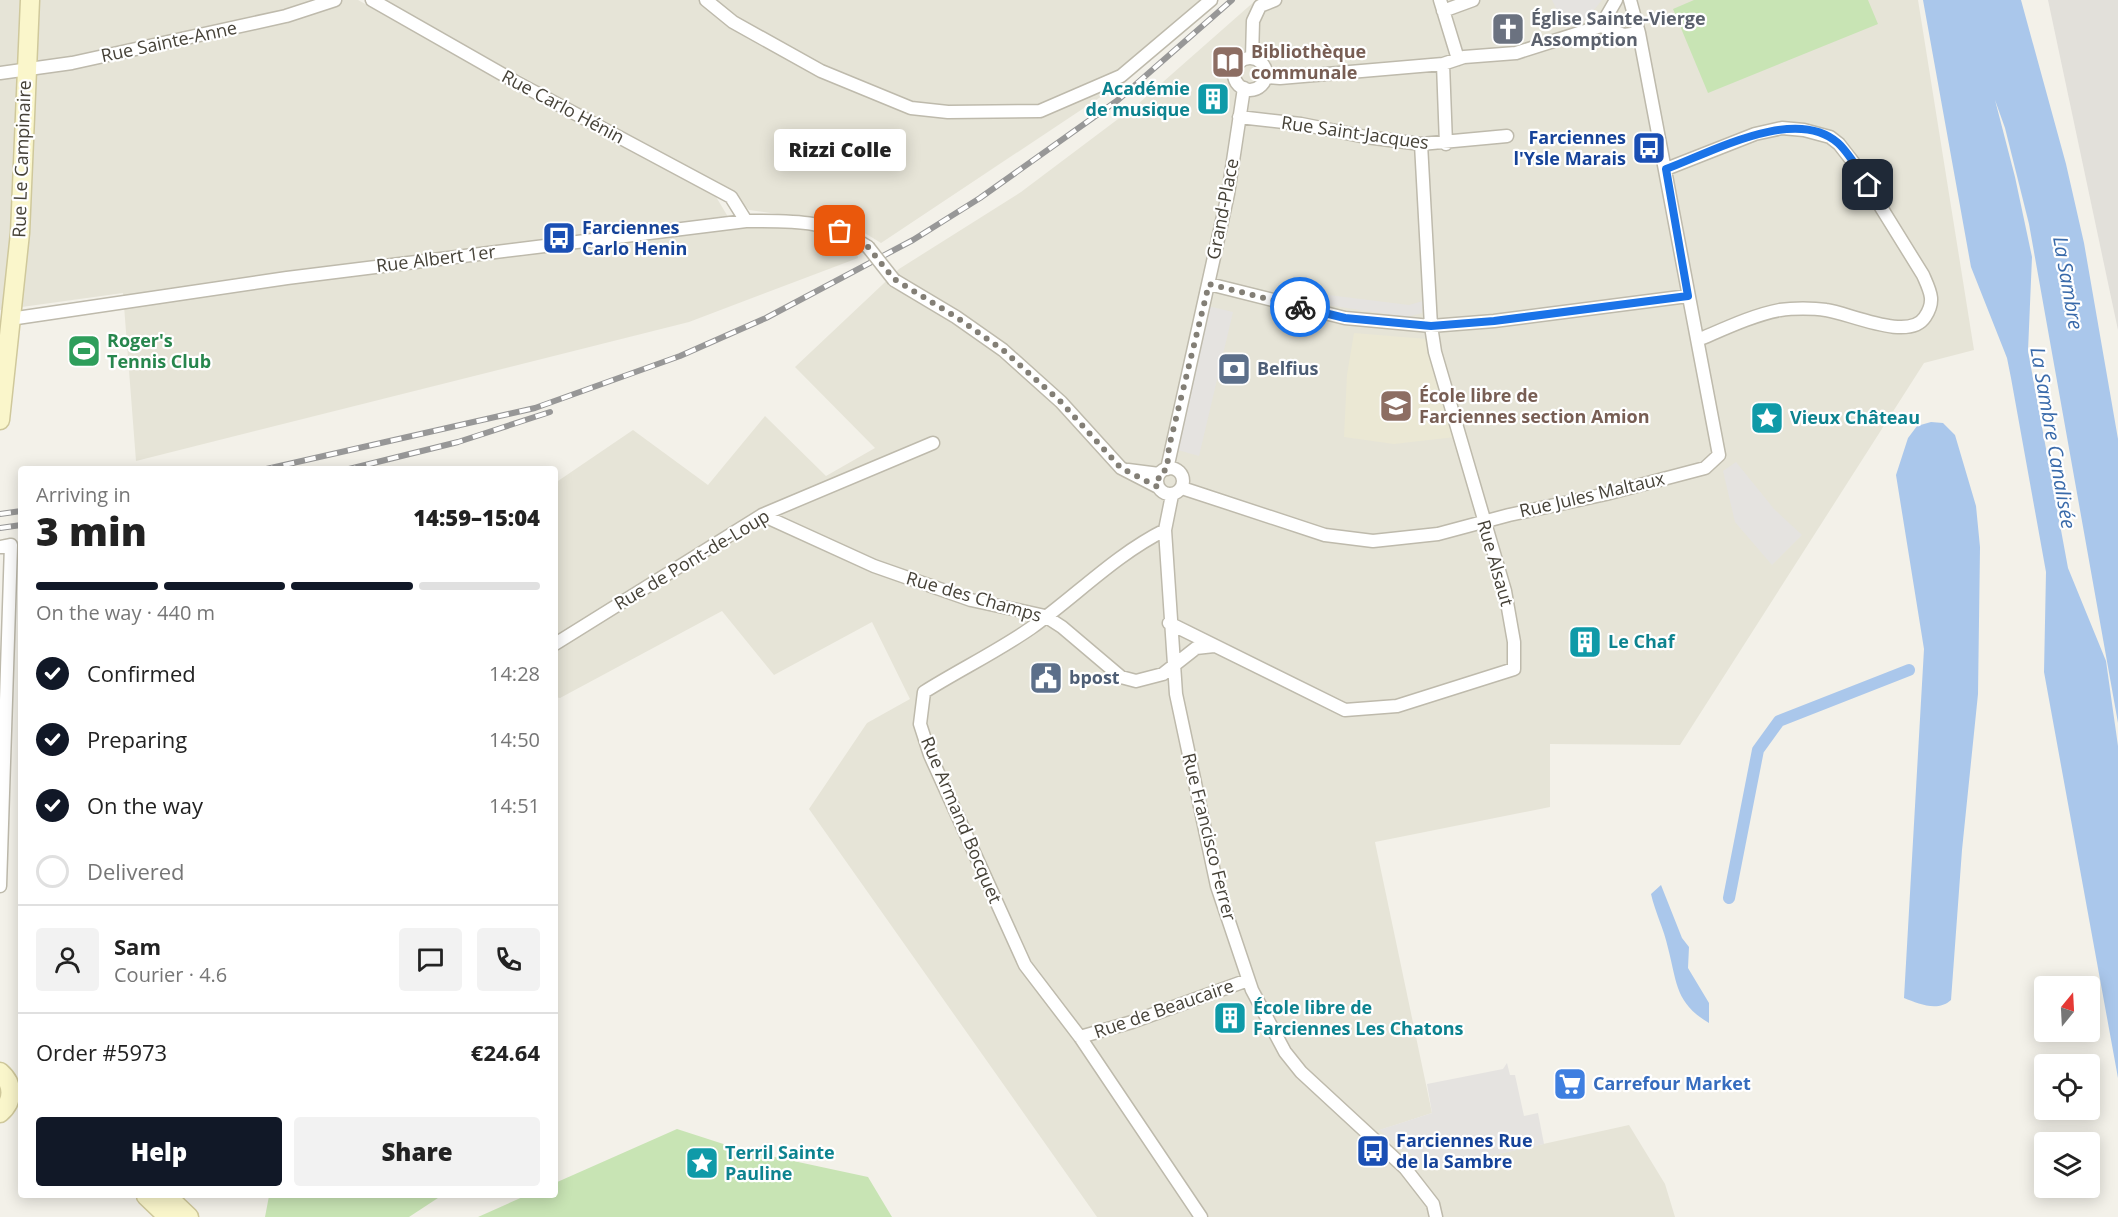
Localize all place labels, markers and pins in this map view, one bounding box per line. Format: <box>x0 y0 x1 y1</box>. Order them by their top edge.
place label: Église Sainte-Vierge Assomption <box>1531 6 1706 51</box>
church icon: Église Sainte-Vierge Assomption <box>1490 11 1526 47</box>
place label: Bibliothèque communale <box>1251 39 1366 84</box>
library icon: Bibliothèque communale <box>1210 44 1246 80</box>
place label: Académie de musique <box>1085 76 1190 121</box>
building icon: Académie de musique <box>1195 81 1231 117</box>
place label: Farciennes l'Ysle Marais <box>1513 125 1626 170</box>
callout: Rizzi Colle <box>774 129 906 171</box>
bus stop icon: Farciennes l'Ysle Marais <box>1631 130 1667 166</box>
pin <box>1842 159 1893 210</box>
pin <box>814 205 865 256</box>
place label: Farciennes Carlo Henin <box>582 215 687 260</box>
bus stop icon: Farciennes Carlo Henin <box>541 220 577 256</box>
place label: Roger's Tennis Club <box>107 328 211 373</box>
sports icon: Roger's Tennis Club <box>66 333 102 369</box>
bank icon: Belfius <box>1216 351 1252 387</box>
place label: Belfius <box>1257 356 1319 380</box>
place label: École libre de Farciennes section Amion <box>1419 383 1650 428</box>
school or university icon: École libre de Farciennes section Amion <box>1378 388 1414 424</box>
place icon: Vieux Château <box>1749 400 1785 436</box>
place label: Vieux Château <box>1790 405 1920 429</box>
building icon: Le Chaf <box>1567 624 1603 660</box>
place label: Le Chaf <box>1608 629 1676 653</box>
public building icon: bpost <box>1028 660 1064 696</box>
place label: bpost <box>1069 665 1120 689</box>
place label: École libre de Farciennes Les Chatons <box>1253 995 1464 1040</box>
building icon: École libre de Farciennes Les Chatons <box>1212 1000 1248 1036</box>
supermarket icon: Carrefour Market <box>1552 1066 1588 1102</box>
place label: Carrefour Market <box>1593 1071 1751 1095</box>
place label: Farciennes Rue de la Sambre <box>1396 1128 1533 1173</box>
bus stop icon: Farciennes Rue de la Sambre <box>1355 1133 1391 1169</box>
place label: Terril Sainte Pauline <box>725 1140 835 1185</box>
place icon: Terril Sainte Pauline <box>684 1145 720 1181</box>

